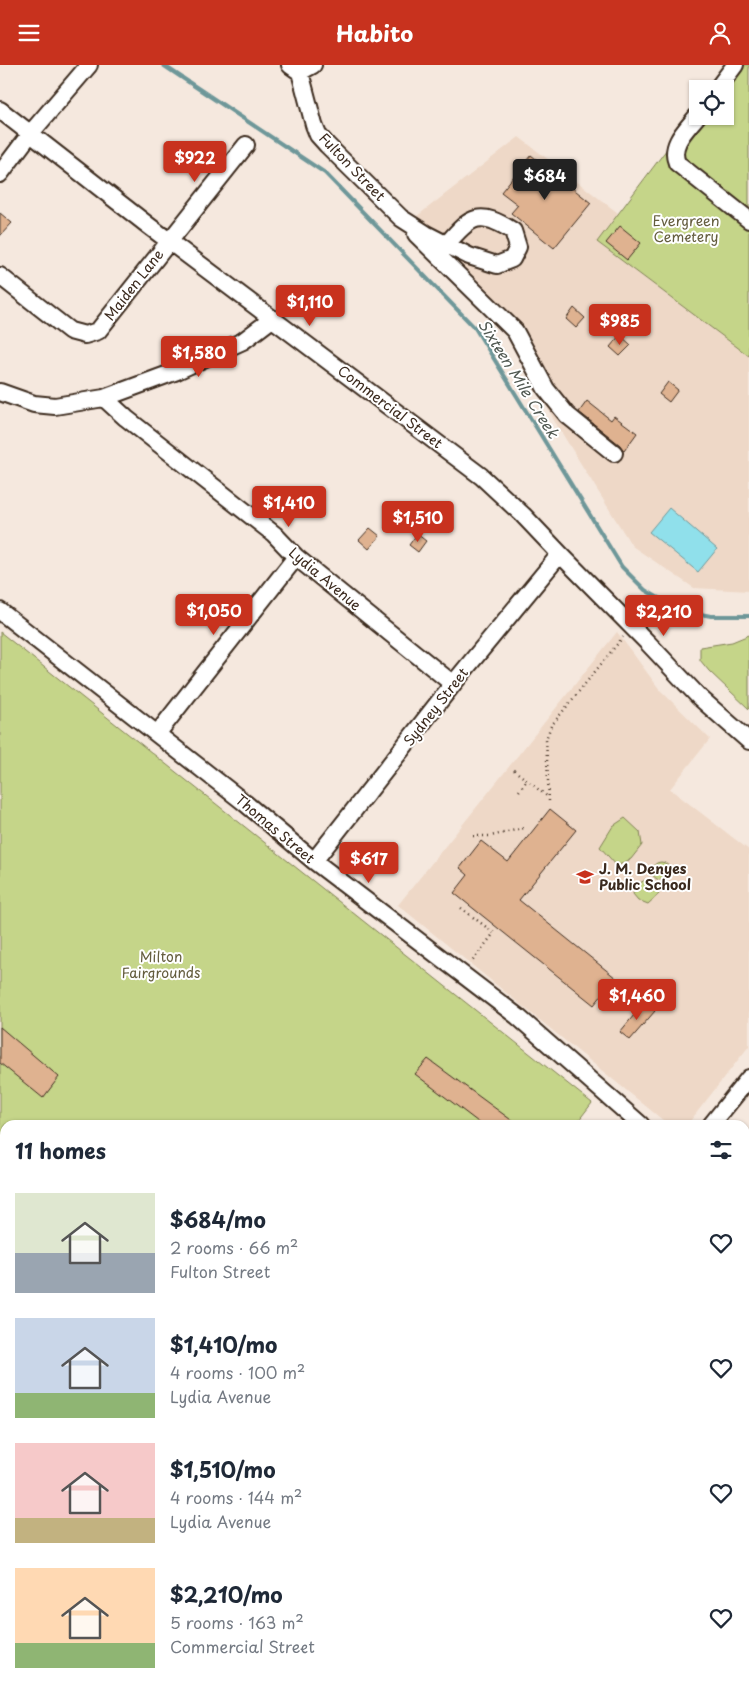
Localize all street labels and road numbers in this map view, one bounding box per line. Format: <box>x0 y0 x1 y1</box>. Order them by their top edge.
street label: Fulton Street <box>314 128 391 206</box>
street label: Maiden Lane <box>99 244 168 325</box>
street label: Commercial Street <box>333 360 447 453</box>
street label: Lydia Avenue <box>285 542 366 615</box>
street label: Sydney Street <box>398 663 473 750</box>
street label: Thomas Street <box>231 789 320 868</box>

